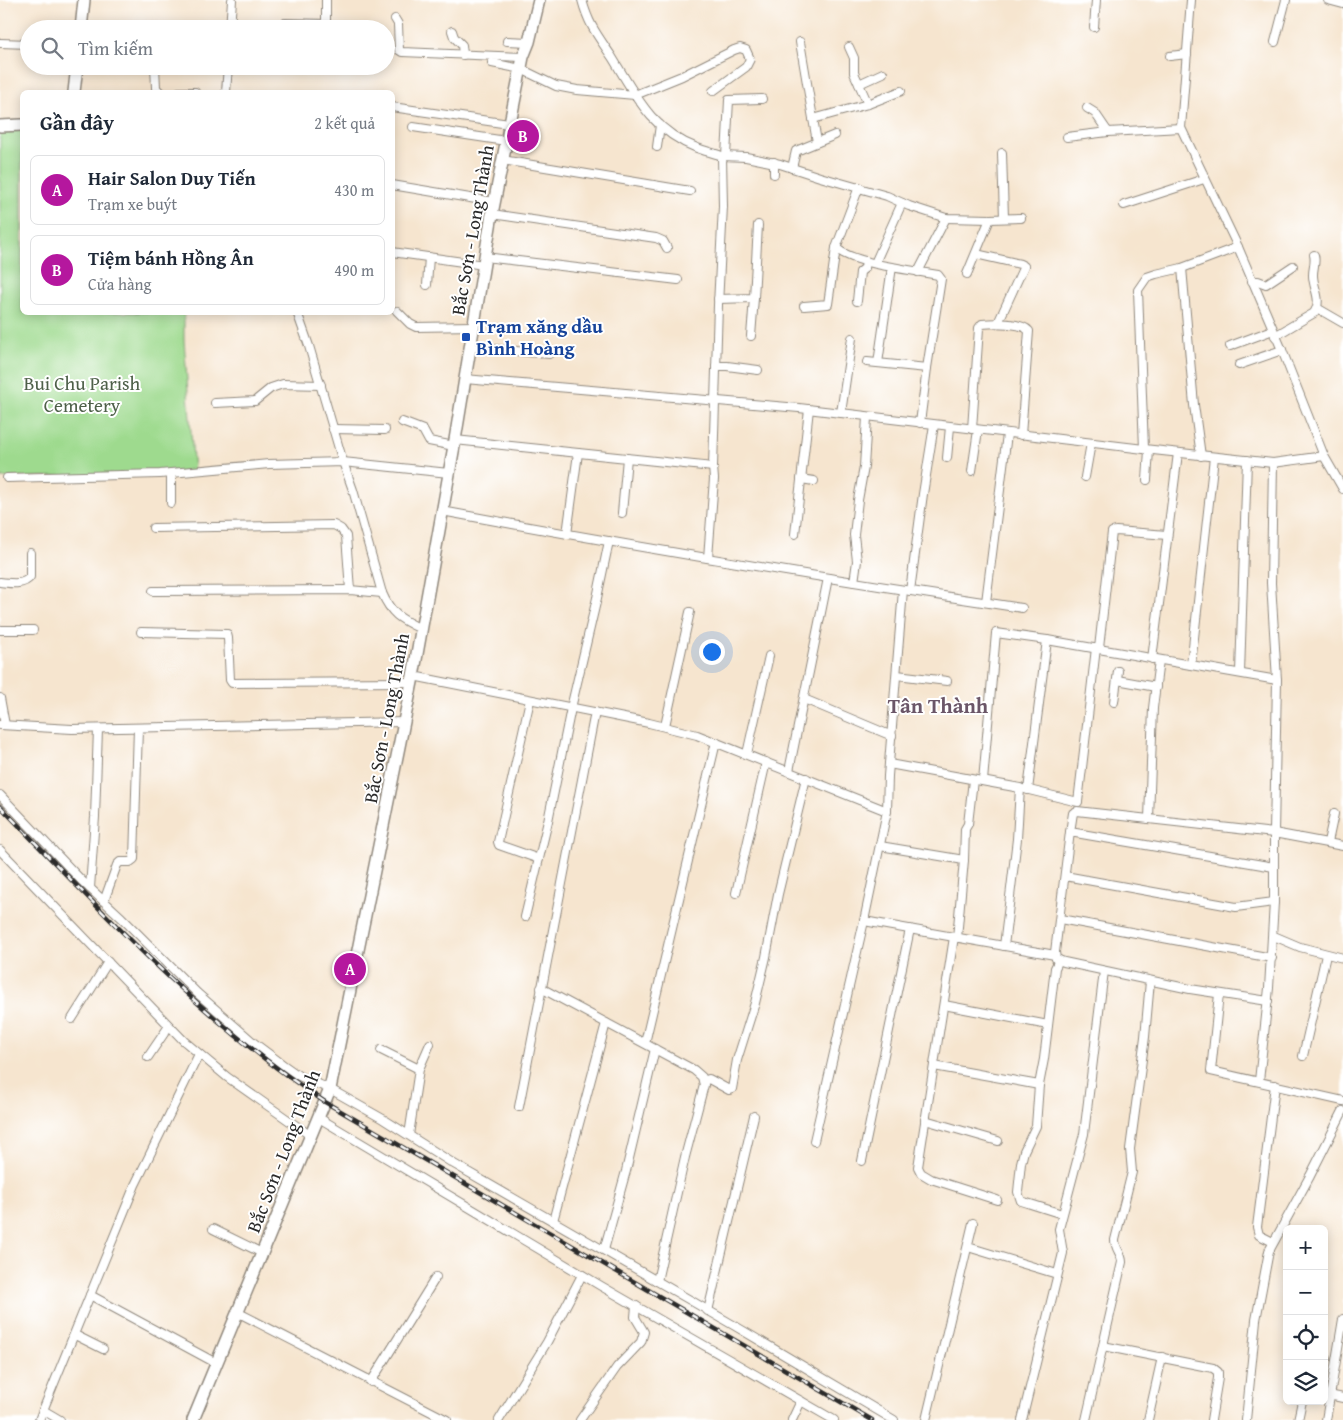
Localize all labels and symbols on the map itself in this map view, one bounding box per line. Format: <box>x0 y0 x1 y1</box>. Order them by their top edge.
pin: B <box>507 117 539 155</box>
street label: Bắc Sơn - Long Thành <box>443 142 501 317</box>
place label: Trạm xăng dầu Bình Hoàng <box>476 312 603 362</box>
marker: Trạm xăng dầu Bình Hoàng <box>460 331 472 343</box>
park label: Bui Chu Parish Cemetery <box>24 369 141 419</box>
street label: Bắc Sơn - Long Thành <box>356 630 416 805</box>
your location <box>699 639 725 665</box>
district label: Tân Thành <box>888 690 989 721</box>
pin: A <box>334 950 366 988</box>
street label: Bắc Sơn - Long Thành <box>239 1065 327 1237</box>

